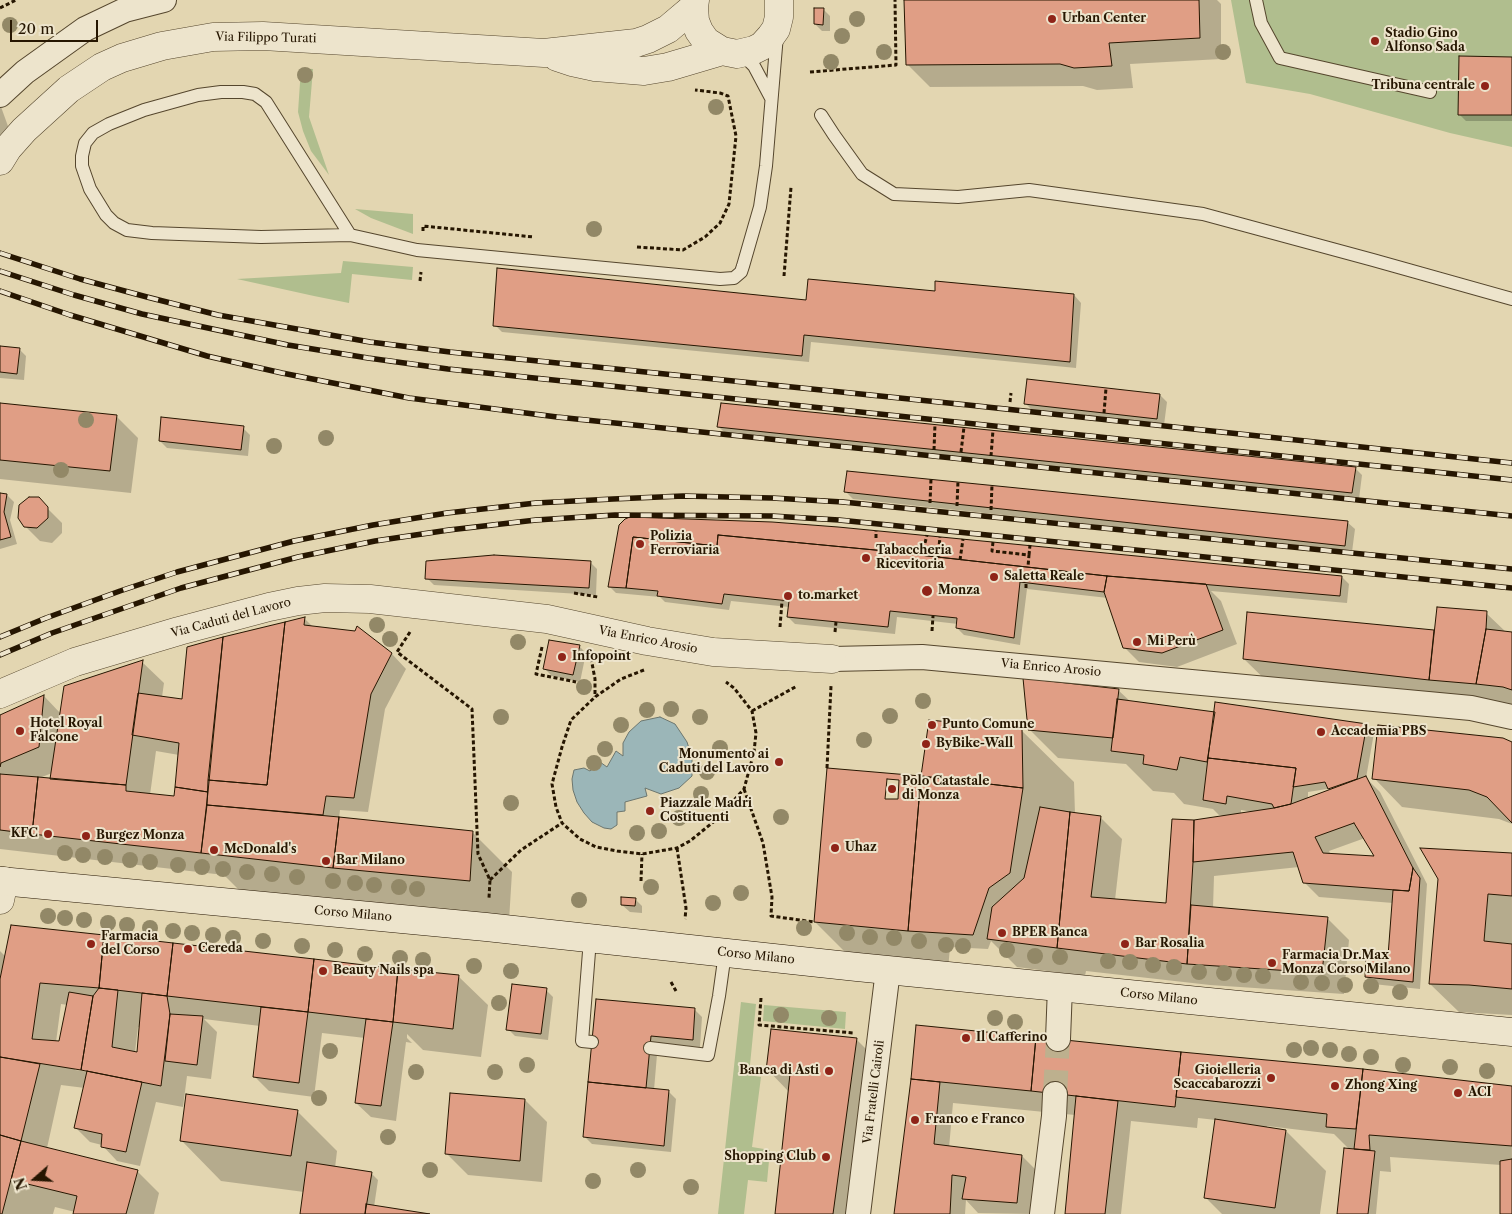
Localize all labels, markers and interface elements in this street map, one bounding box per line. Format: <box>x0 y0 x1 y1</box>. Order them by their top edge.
scale bar <box>12 10 100 42</box>
place label: Urban Center <box>1062 12 1146 26</box>
marker: Urban Center <box>1046 13 1058 25</box>
text: 20 m <box>18 19 54 38</box>
place label: Stadio Gino Alfonso Sada <box>1385 27 1465 55</box>
street label: Via Filippo Turati <box>215 30 317 46</box>
marker: Stadio Gino Alfonso Sada <box>1369 35 1381 47</box>
place label: Tribuna centrale <box>1371 79 1475 93</box>
marker: Tribuna centrale <box>1479 80 1491 92</box>
place label: Polizia Ferroviaria <box>650 530 719 558</box>
marker: Polizia Ferroviaria <box>634 538 646 550</box>
place label: Tabaccheria Ricevitoria <box>876 544 952 572</box>
marker: Tabaccheria Ricevitoria <box>860 552 872 564</box>
place label: Saletta Reale <box>1004 570 1084 584</box>
marker: Saletta Reale <box>988 571 1000 583</box>
marker: Monza <box>920 584 934 598</box>
place label: Monza <box>938 584 980 598</box>
place label: to.market <box>798 589 858 603</box>
marker: to.market <box>782 590 794 602</box>
street label: Via Caduti del Lavoro <box>169 595 293 641</box>
street label: Via Enrico Arosio <box>597 623 699 657</box>
place label: Mi Perù <box>1147 635 1196 649</box>
marker: Mi Perù <box>1131 636 1143 648</box>
place label: Infopoint <box>572 650 631 664</box>
marker: Infopoint <box>556 651 568 663</box>
street label: Via Enrico Arosio <box>1000 656 1102 680</box>
place label: Hotel Royal Falcone <box>30 717 102 745</box>
place label: Punto Comune <box>942 718 1034 732</box>
marker: Punto Comune <box>926 719 938 731</box>
marker: Hotel Royal Falcone <box>14 725 26 737</box>
place label: Accademia PBS <box>1331 725 1426 739</box>
marker: Accademia PBS <box>1315 726 1327 738</box>
place label: ByBike-Wall <box>936 737 1013 751</box>
marker: ByBike-Wall <box>920 738 932 750</box>
place label: Monumento ai Caduti del Lavoro <box>659 748 769 776</box>
marker: Monumento ai Caduti del Lavoro <box>773 756 785 768</box>
place label: Polo Catastale di Monza <box>902 775 989 803</box>
marker: Polo Catastale di Monza <box>886 783 898 795</box>
place label: Piazzale Madri Costituenti <box>660 797 752 825</box>
marker: Piazzale Madri Costituenti <box>644 805 656 817</box>
place label: KFC <box>11 827 38 841</box>
marker: KFC <box>42 828 54 840</box>
place label: Burgez Monza <box>96 829 185 843</box>
marker: Burgez Monza <box>80 830 92 842</box>
place label: Uhaz <box>845 841 877 855</box>
marker: Uhaz <box>829 842 841 854</box>
place label: McDonald's <box>224 843 297 857</box>
marker: McDonald's <box>208 844 220 856</box>
place label: Bar Milano <box>336 854 405 868</box>
marker: Bar Milano <box>320 855 332 867</box>
street label: Corso Milano <box>314 903 392 925</box>
place label: BPER Banca <box>1012 926 1088 940</box>
marker: BPER Banca <box>996 927 1008 939</box>
place label: Farmacia del Corso <box>101 930 160 958</box>
place label: Bar Rosalia <box>1135 937 1204 951</box>
marker: Farmacia del Corso <box>85 938 97 950</box>
marker: Bar Rosalia <box>1119 938 1131 950</box>
place label: Cereda <box>198 942 243 956</box>
marker: Cereda <box>182 943 194 955</box>
street label: Corso Milano <box>716 945 796 967</box>
place label: Farmacia Dr.Max Monza Corso Milano <box>1282 949 1410 977</box>
marker: Farmacia Dr.Max Monza Corso Milano <box>1266 957 1278 969</box>
place label: Beauty Nails spa <box>333 964 434 978</box>
marker: Beauty Nails spa <box>317 965 329 977</box>
street label: Corso Milano <box>1119 986 1199 1008</box>
place label: Il Cafferino <box>976 1031 1047 1045</box>
marker: Il Cafferino <box>960 1032 972 1044</box>
street label: Via Fratelli Cairoli <box>860 1039 888 1145</box>
place label: Banca di Asti <box>739 1064 819 1078</box>
place label: Gioielleria Scaccabarozzi <box>1174 1064 1261 1092</box>
marker: Banca di Asti <box>823 1065 835 1077</box>
marker: Gioielleria Scaccabarozzi <box>1265 1072 1277 1084</box>
place label: Zhong Xing <box>1345 1079 1417 1093</box>
marker: Zhong Xing <box>1329 1080 1341 1092</box>
place label: ACI <box>1468 1086 1492 1100</box>
marker: ACI <box>1452 1087 1464 1099</box>
place label: Franco e Franco <box>925 1113 1025 1127</box>
marker: Franco e Franco <box>909 1114 921 1126</box>
place label: Shopping Club <box>724 1150 816 1164</box>
marker: Shopping Club <box>820 1151 832 1163</box>
north arrow <box>10 1154 60 1204</box>
text: N <box>10 1175 31 1193</box>

